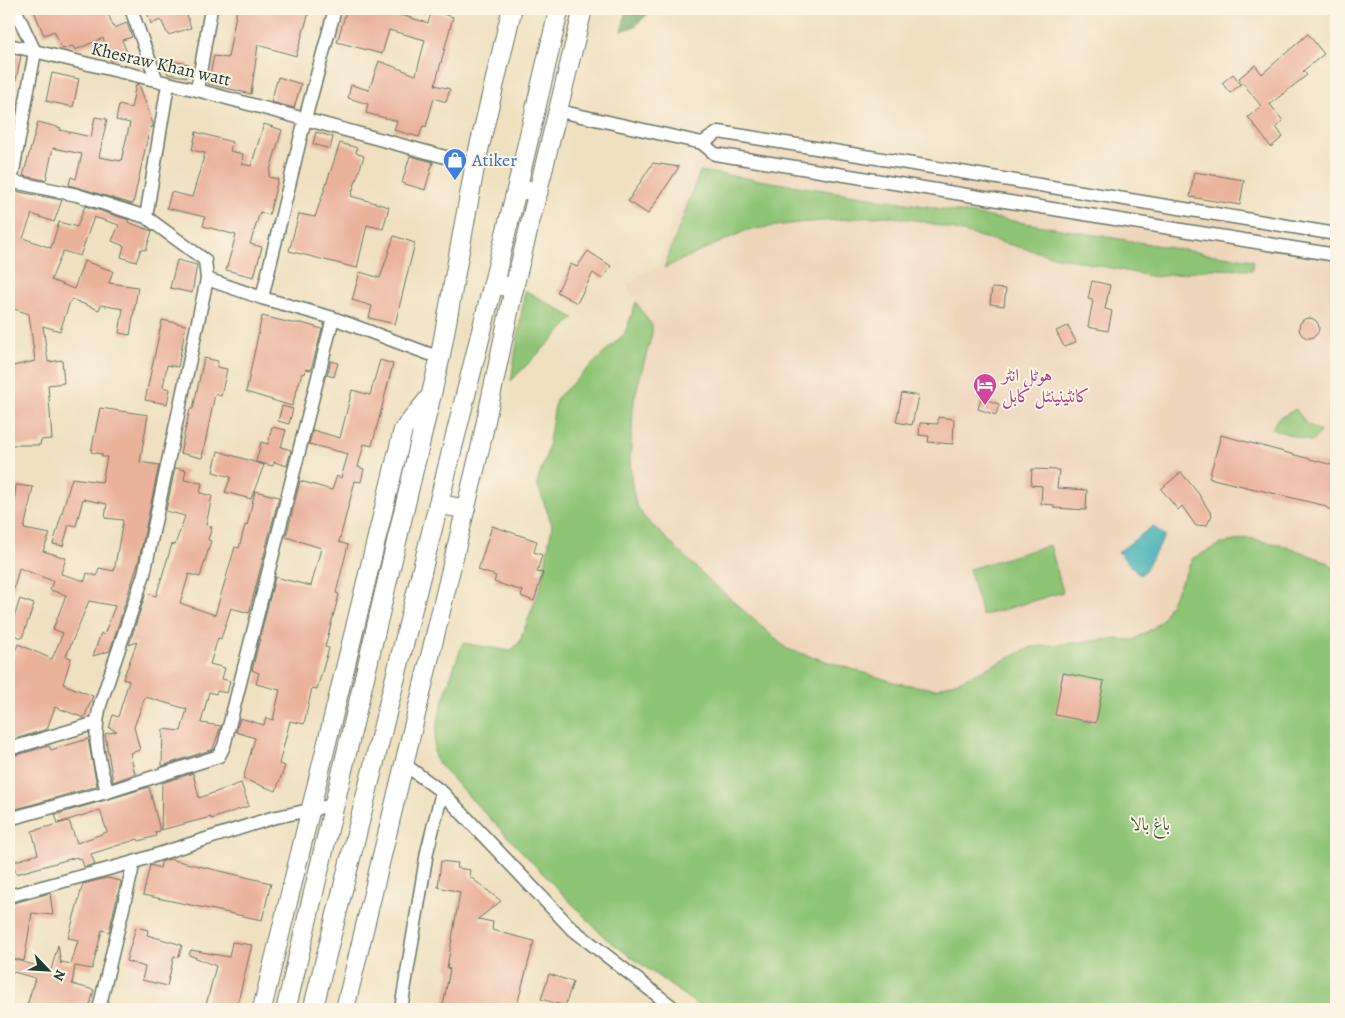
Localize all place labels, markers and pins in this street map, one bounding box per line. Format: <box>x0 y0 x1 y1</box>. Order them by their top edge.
shop icon: Atiker <box>442 147 468 181</box>
place label: Atiker <box>471 148 517 172</box>
place label: ہوٹل انٹر کانٹینینٹل کابل <box>1000 363 1089 409</box>
hotel icon: ہوٹل انٹر کانٹینینٹل کابل <box>972 372 998 406</box>

